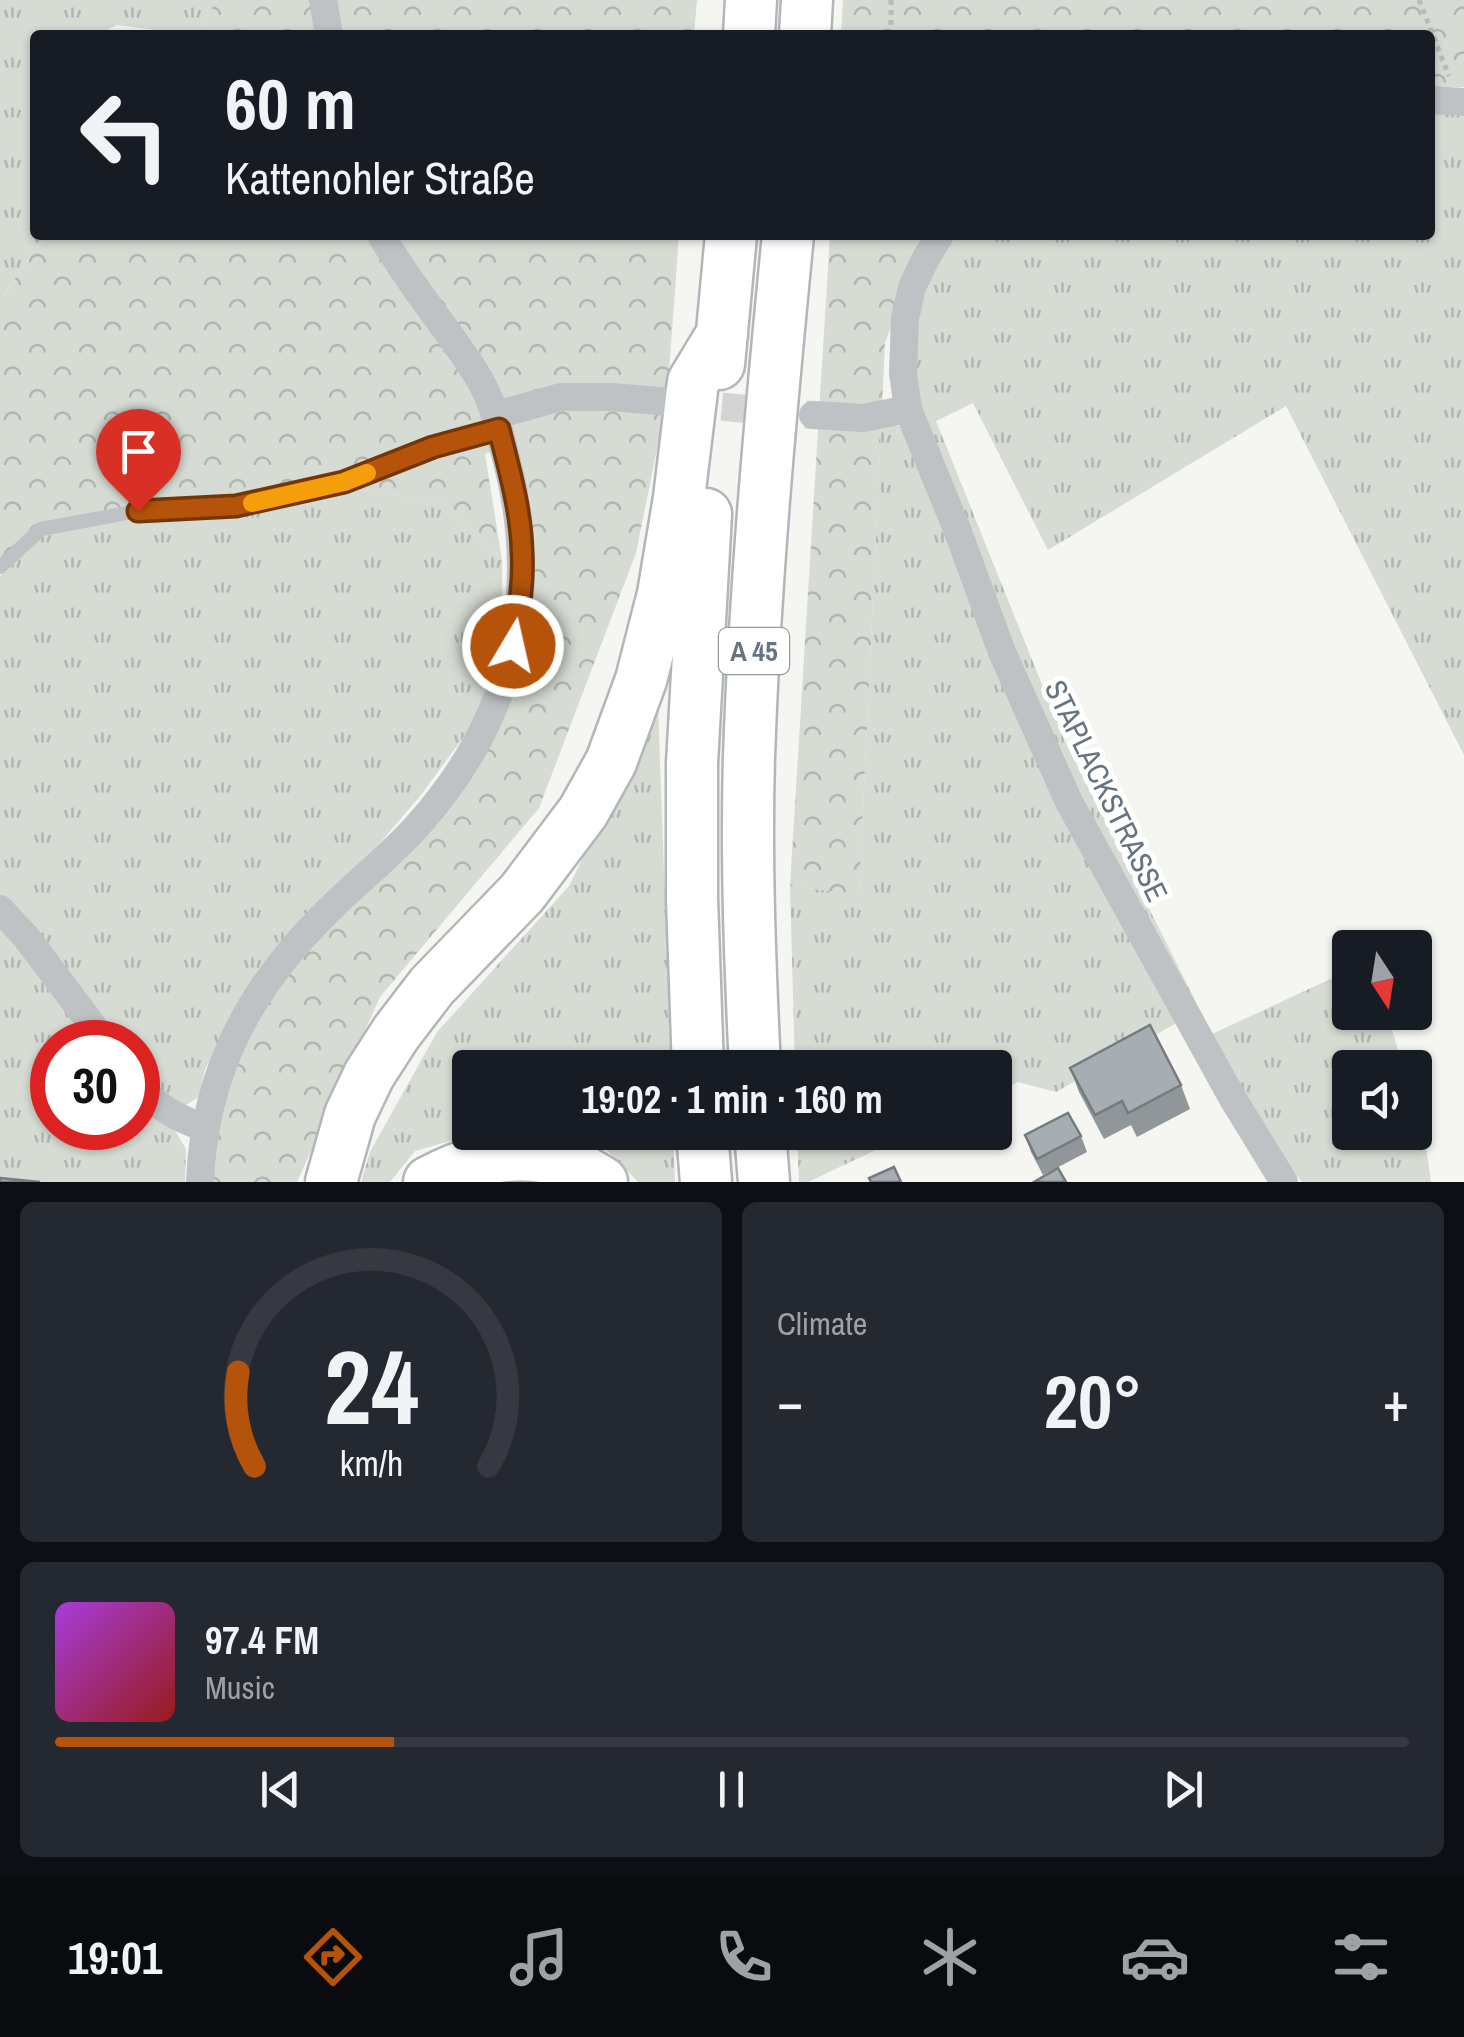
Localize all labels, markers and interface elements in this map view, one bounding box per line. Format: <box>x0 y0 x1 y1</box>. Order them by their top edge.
text: 60 m <box>225 57 356 151</box>
icon: left <box>60 70 190 200</box>
text: Kattenohler Straße <box>225 147 535 208</box>
pin <box>96 409 181 512</box>
icon: arrive <box>111 424 166 479</box>
position arrow <box>461 594 565 698</box>
road number: A 45 <box>719 628 789 674</box>
street label: STAPLACKSTRASSE <box>1036 673 1178 908</box>
north arrow <box>1332 930 1432 1030</box>
map controls <box>1332 930 1432 1150</box>
speed limit sign: 30 <box>30 1020 160 1150</box>
button: sound <box>1332 1050 1432 1150</box>
text: 19:02 · 1 min · 160 m <box>581 1074 883 1125</box>
text: Climate <box>777 1302 867 1345</box>
text: 24 <box>324 1316 418 1456</box>
text: 20° <box>1044 1350 1142 1451</box>
text: − <box>777 1364 803 1438</box>
text: + <box>1383 1364 1409 1438</box>
text: km/h <box>339 1439 403 1487</box>
text: 97.4 FM <box>205 1615 319 1666</box>
text: Music <box>205 1666 275 1709</box>
icon: previous <box>253 1762 308 1817</box>
icon: pause <box>704 1762 759 1817</box>
icon: next <box>1156 1762 1211 1817</box>
icon: directions <box>298 1922 368 1992</box>
icon: music <box>504 1922 574 1992</box>
icon: phone <box>709 1922 779 1992</box>
icon: climate <box>915 1922 985 1992</box>
icon: car <box>1120 1922 1190 1992</box>
icon: filters <box>1326 1922 1396 1992</box>
text: 19:01 <box>68 1927 162 1988</box>

